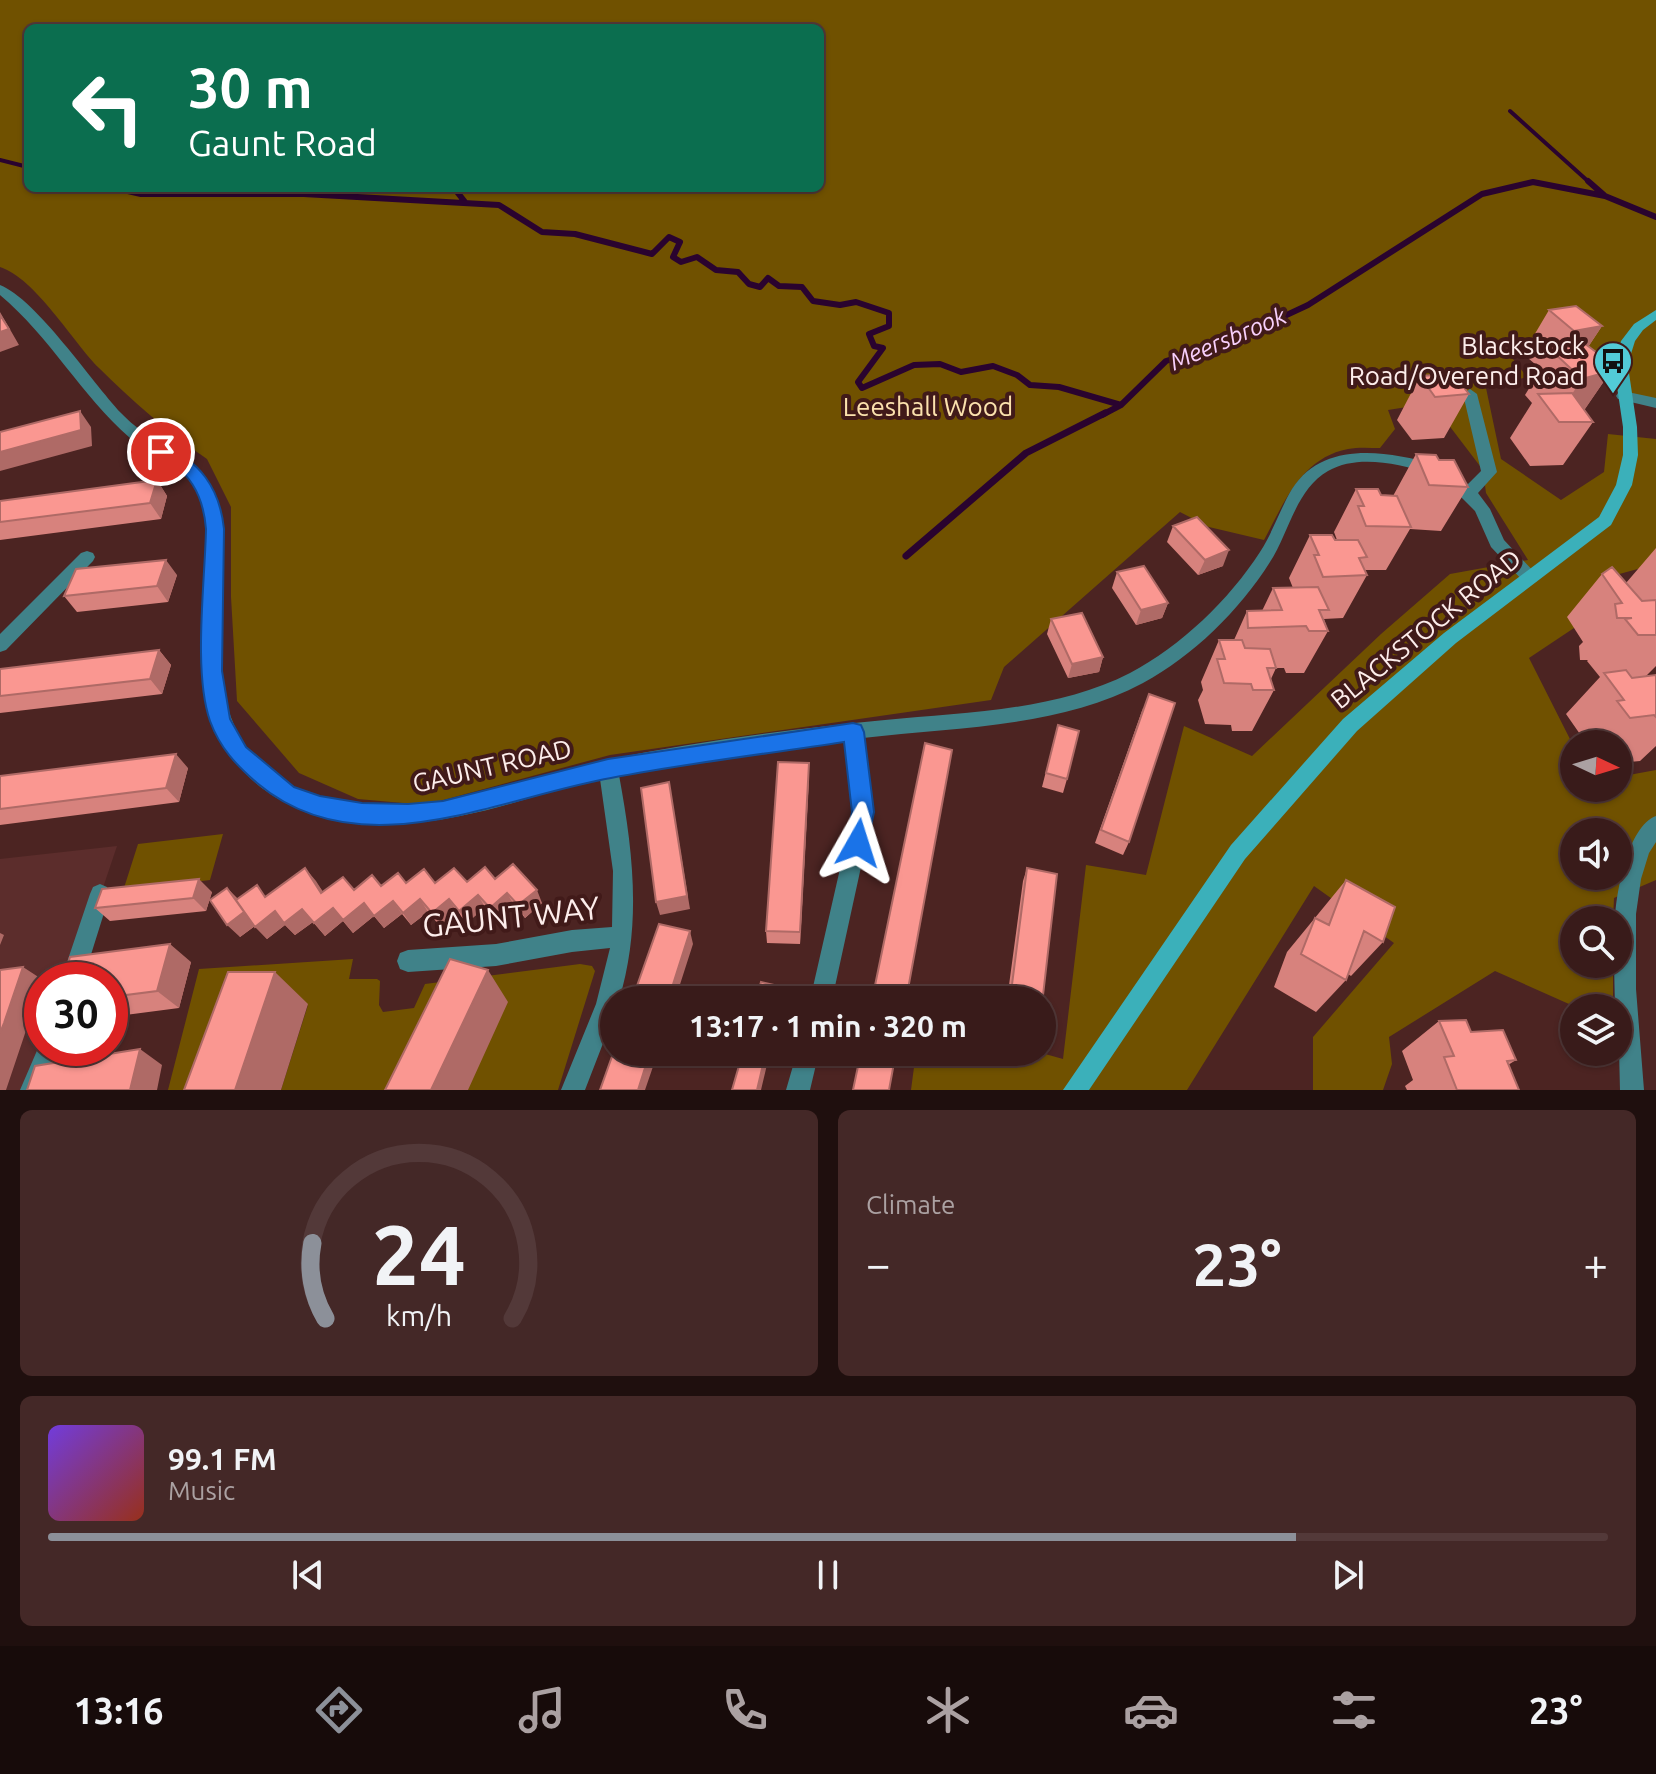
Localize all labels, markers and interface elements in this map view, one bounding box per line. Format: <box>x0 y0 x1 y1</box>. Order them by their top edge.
icon: left <box>56 56 160 160</box>
text: 30 m <box>188 56 313 119</box>
text: Gaunt Road <box>188 122 377 163</box>
water label: Meersbrook <box>1165 302 1291 375</box>
place label: Blackstock Road/Overend Road <box>1349 331 1585 390</box>
bus stop icon: Blackstock Road/Overend Road <box>1592 340 1634 395</box>
park label: Leeshall Wood <box>843 392 1013 421</box>
pin <box>127 418 195 486</box>
icon: arrive <box>139 430 183 474</box>
street label: BLACKSTOCK ROAD <box>1325 543 1526 714</box>
north arrow <box>1560 730 1632 802</box>
map controls <box>1560 730 1632 1066</box>
street label: GAUNT ROAD <box>410 733 574 798</box>
position arrow <box>816 801 900 885</box>
button: sound <box>1560 818 1632 890</box>
street label: GAUNT WAY <box>420 889 602 943</box>
button: search <box>1560 906 1632 978</box>
speed limit sign: 30 <box>24 962 128 1066</box>
button: layers <box>1560 994 1632 1066</box>
text: 13:17 · 1 min · 320 m <box>689 1009 967 1043</box>
text: Climate <box>866 1190 955 1219</box>
text: 24 <box>372 1207 466 1301</box>
text: 23° <box>1193 1230 1281 1297</box>
text: − <box>866 1239 891 1288</box>
text: + <box>1583 1239 1608 1288</box>
text: km/h <box>386 1299 452 1331</box>
text: 99.1 FM <box>168 1442 277 1476</box>
text: Music <box>168 1476 235 1505</box>
icon: previous <box>286 1553 330 1597</box>
icon: pause <box>806 1553 850 1597</box>
icon: next <box>1326 1553 1370 1597</box>
icon: directions <box>311 1682 367 1738</box>
icon: music <box>514 1682 570 1738</box>
icon: phone <box>717 1682 773 1738</box>
icon: climate <box>920 1682 976 1738</box>
icon: car <box>1123 1682 1179 1738</box>
icon: filters <box>1326 1682 1382 1738</box>
text: 13:16 <box>74 1690 164 1731</box>
text: 23° <box>1529 1690 1582 1731</box>

